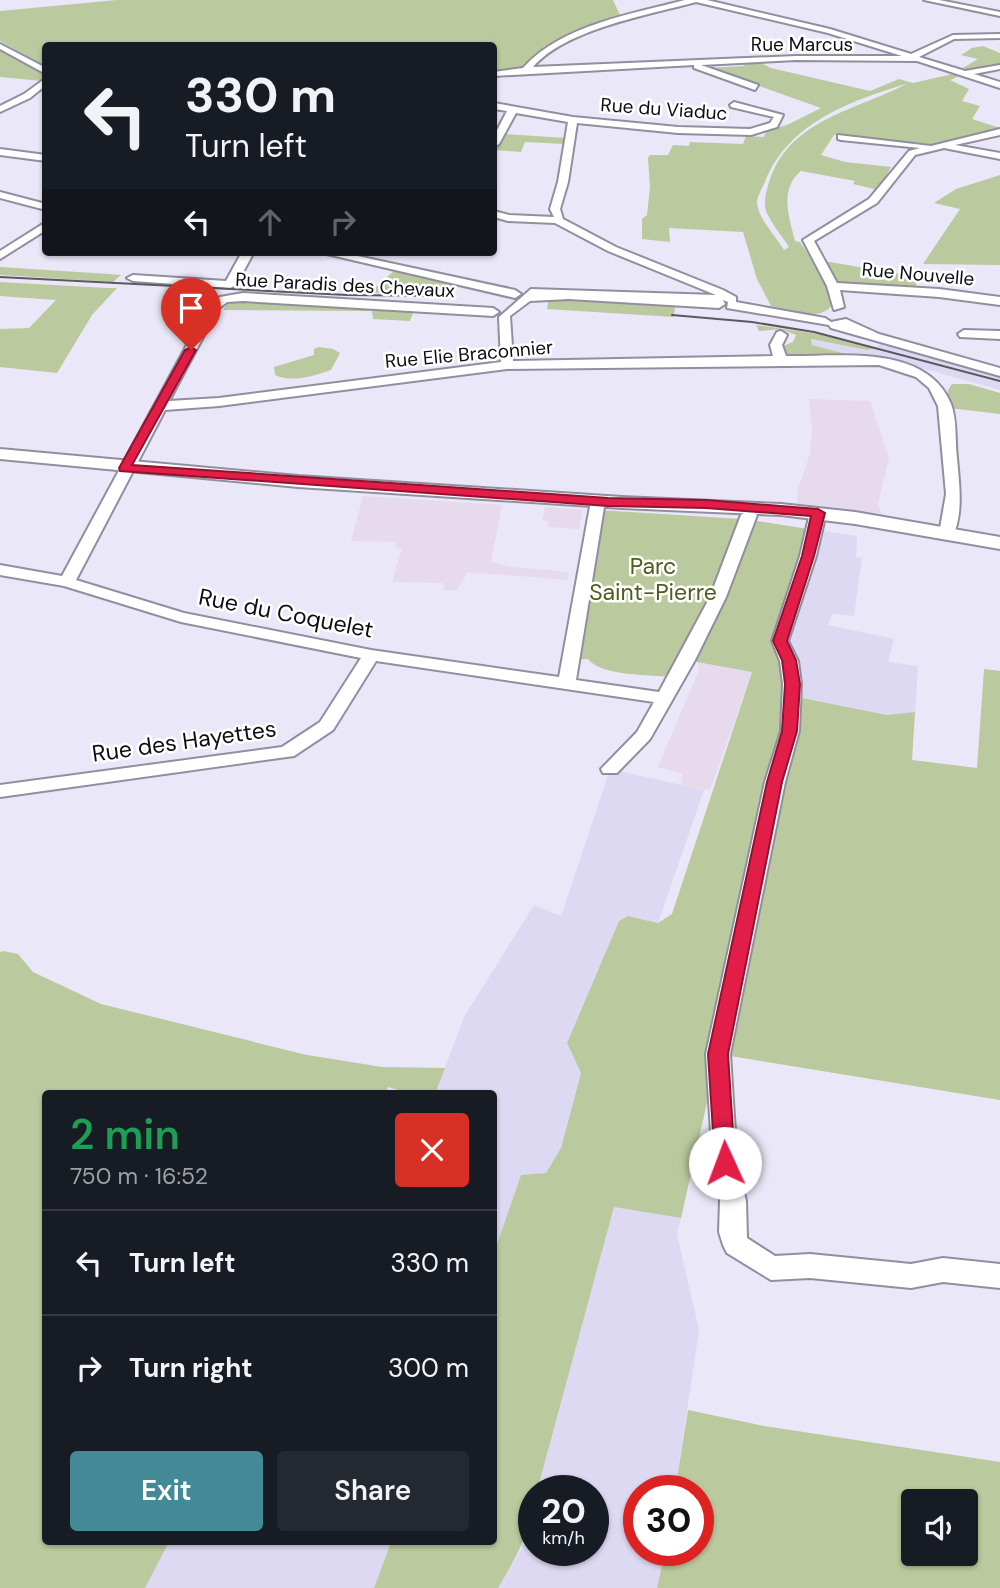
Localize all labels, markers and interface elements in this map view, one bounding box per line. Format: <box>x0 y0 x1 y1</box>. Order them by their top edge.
street label: Rue Marcus <box>751 32 853 57</box>
text: 330 m <box>185 63 336 127</box>
icon: left <box>70 70 161 161</box>
street label: Rue du Viaduc <box>600 92 728 126</box>
text: Turn left <box>185 125 307 167</box>
icon: left <box>178 203 216 241</box>
icon: ahead <box>251 203 289 241</box>
icon: right <box>324 203 362 241</box>
street label: Rue Nouvelle <box>861 257 975 291</box>
street label: Rue Paradis des Chevaux <box>235 267 456 303</box>
pin <box>161 278 221 350</box>
icon: arrive <box>172 289 210 327</box>
street label: Rue Elie Braconnier <box>384 334 554 374</box>
park label: Parc Saint-Pierre <box>589 551 717 607</box>
street label: Rue du Coquelet <box>196 581 376 645</box>
street label: Rue des Hayettes <box>90 713 278 769</box>
text: 2 min <box>70 1107 180 1162</box>
button: close <box>395 1113 469 1187</box>
position arrow <box>688 1126 762 1200</box>
text: 750 m · 16:52 <box>70 1161 208 1191</box>
icon: left <box>70 1244 108 1282</box>
text: Turn left <box>129 1246 236 1280</box>
text: 330 m <box>390 1246 469 1280</box>
icon: right <box>70 1349 108 1387</box>
text: Turn right <box>129 1351 253 1385</box>
text: 300 m <box>388 1351 469 1385</box>
button: Exit <box>70 1451 263 1531</box>
button: Share <box>277 1451 469 1531</box>
speed limit sign: 30 <box>623 1475 714 1566</box>
text: 20 <box>541 1488 586 1534</box>
map controls <box>901 1489 978 1566</box>
button: sound <box>901 1489 978 1566</box>
text: km/h <box>542 1526 585 1550</box>

